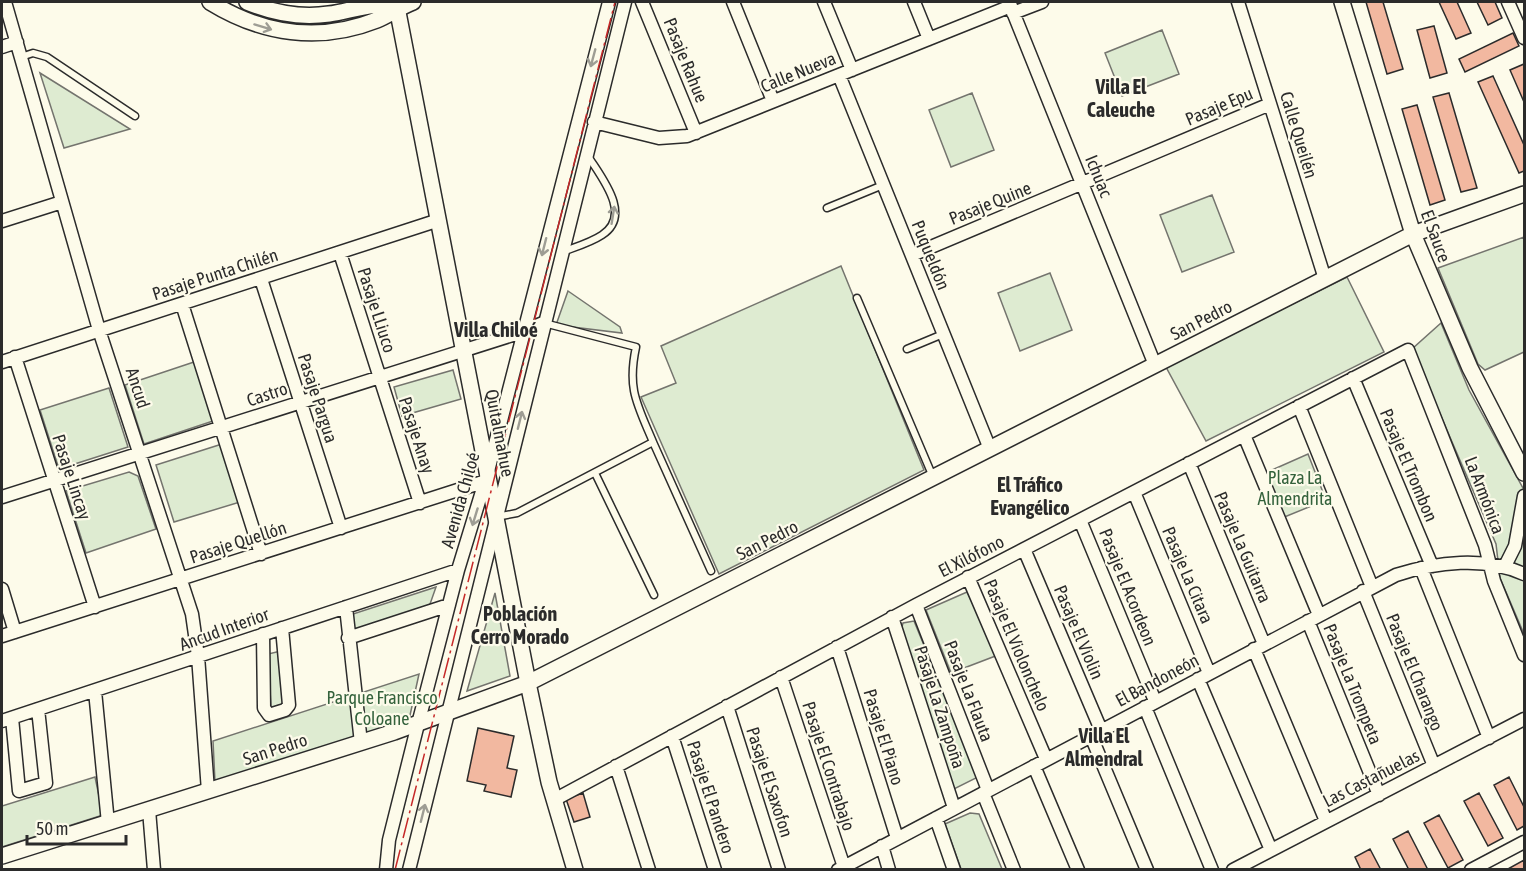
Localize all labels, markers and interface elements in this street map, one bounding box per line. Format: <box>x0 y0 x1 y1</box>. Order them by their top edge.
street label: Pasaje Rahue <box>660 15 712 105</box>
one-way arrow <box>253 22 272 33</box>
street label: Calle Nueva <box>757 47 839 97</box>
one-way arrow <box>587 48 599 67</box>
district label: Villa El Caleuche <box>1087 75 1155 121</box>
street label: Pasaje Epu <box>1182 82 1256 130</box>
street label: Calle Queilén <box>1276 89 1322 181</box>
street label: Ichuac <box>1081 152 1117 201</box>
street label: Pasaje Quine <box>946 177 1034 229</box>
one-way arrow <box>607 206 618 225</box>
street label: El Sauce <box>1417 207 1455 265</box>
street label: Puqueldón <box>908 217 954 293</box>
one-way arrow <box>538 237 550 256</box>
street label: Pasaje Punta Chilén <box>149 244 281 304</box>
street label: Pasaje LLiuco <box>353 265 401 355</box>
street label: San Pedro <box>1167 296 1235 344</box>
district label: Villa Chiloé <box>453 318 538 341</box>
street label: Pasaje Pargua <box>294 351 342 445</box>
street label: Ancud <box>122 365 154 411</box>
street label: Castro <box>244 378 290 410</box>
street label: Quitalmahue <box>481 388 519 478</box>
street label: Pasaje Anay <box>395 394 439 476</box>
street label: Pasaje El Trombon <box>1376 405 1442 525</box>
one-way arrow <box>515 410 527 429</box>
street label: Pasaje Lincay <box>48 432 96 522</box>
street label: Avenida Chiloé <box>436 450 484 550</box>
street label: La Armónica <box>1461 453 1509 537</box>
park label: Plaza La Almendrita <box>1258 467 1333 509</box>
district label: El Tráfico Evangélico <box>990 473 1070 519</box>
street label: Pasaje La Guitarra <box>1210 488 1276 606</box>
one-way arrow <box>469 507 480 526</box>
street label: San Pedro <box>733 516 801 564</box>
street label: Pasaje Quellón <box>187 517 289 567</box>
street label: Pasaje La Citara <box>1158 523 1218 627</box>
street label: Pasaje El Acordeon <box>1095 525 1161 649</box>
street label: El Xilófono <box>935 531 1007 581</box>
street label: Pasaje El Violonchelo <box>980 576 1054 714</box>
street label: Pasaje El Violin <box>1050 582 1108 682</box>
district label: Población Cerro Morado <box>471 602 569 648</box>
street label: Ancud Interior <box>176 603 272 655</box>
street label: Pasaje El Charango <box>1382 610 1448 734</box>
street label: Pasaje La Trompeta <box>1319 621 1387 747</box>
street label: Pasaje La Flauta <box>940 637 998 745</box>
street label: Pasaje La Zampoña <box>910 643 970 771</box>
street label: El Bandoneón <box>1112 649 1202 711</box>
street label: Pasaje El Piano <box>859 686 909 788</box>
park label: Parque Francisco Coloane <box>326 687 438 729</box>
street label: Pasaje El Contrabajo <box>798 699 860 833</box>
street label: Pasaje El Saxofon <box>742 724 798 840</box>
district label: Villa El Almendral <box>1064 724 1144 770</box>
street label: San Pedro <box>240 729 310 769</box>
street label: Pasaje El Pandero <box>683 738 739 856</box>
street label: Las Castañuelas <box>1319 745 1423 811</box>
one-way arrow <box>418 804 430 823</box>
scale bar <box>27 808 126 846</box>
text: 50 m <box>36 818 68 839</box>

